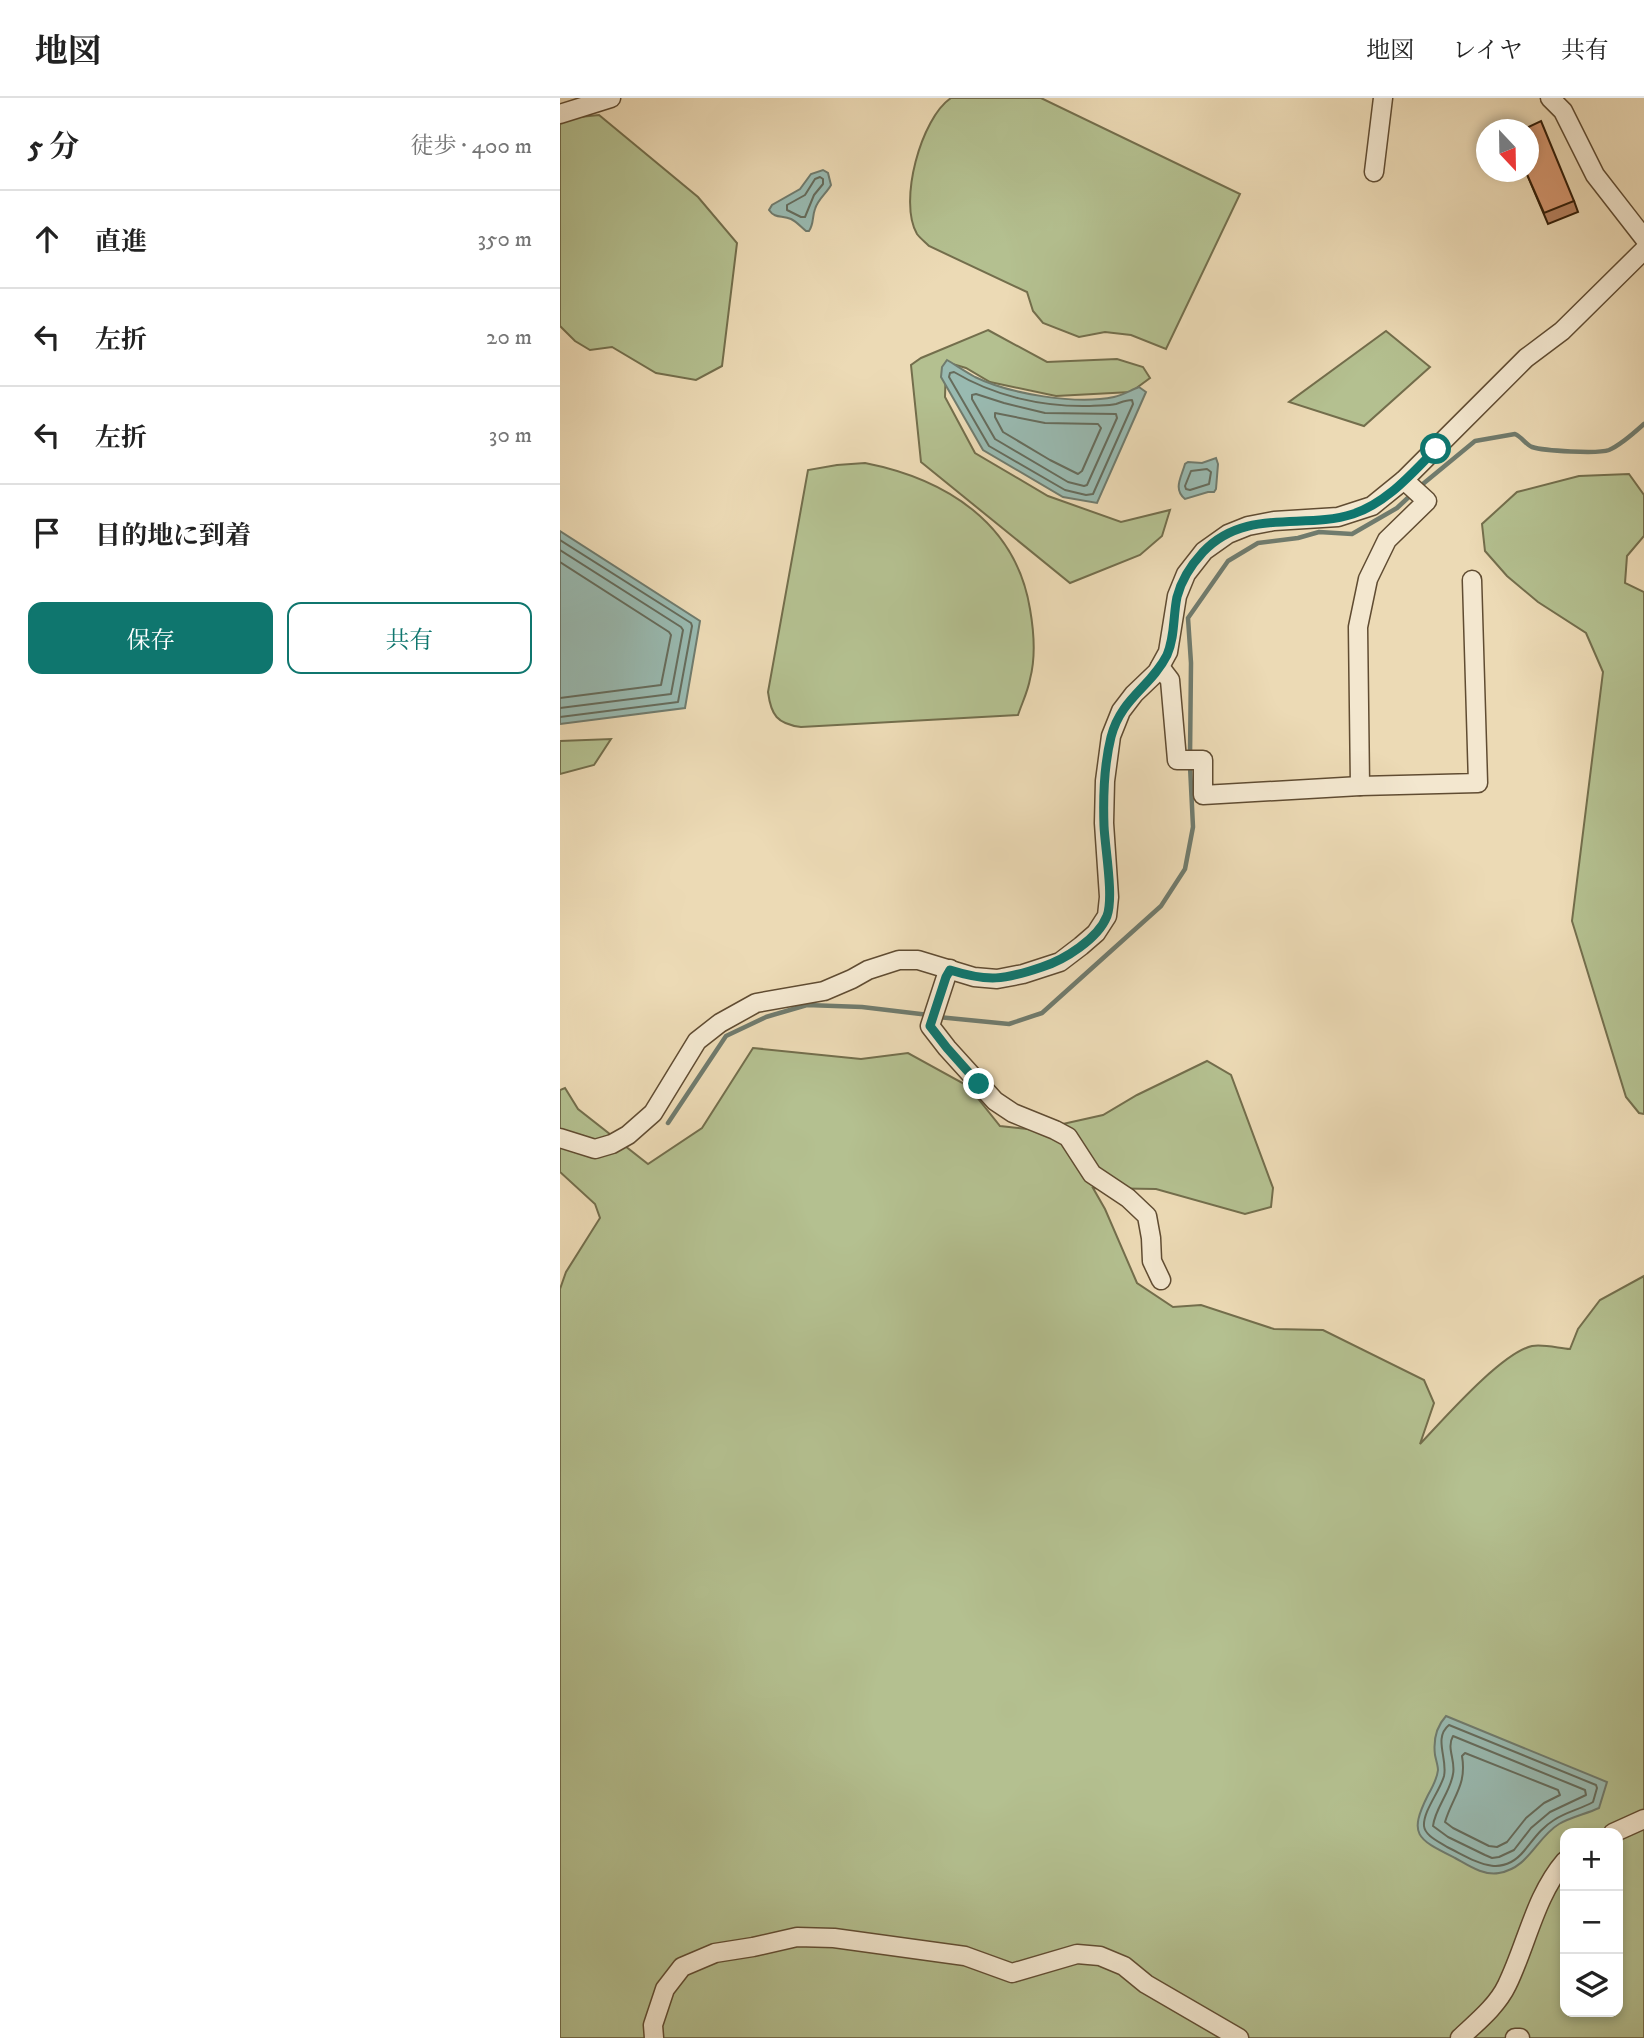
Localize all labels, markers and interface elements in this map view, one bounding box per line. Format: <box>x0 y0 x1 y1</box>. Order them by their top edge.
text: 地図 <box>35 32 101 73</box>
text: 地図 <box>1366 36 1414 66</box>
text: レイヤ <box>1452 36 1523 66</box>
text: 共有 <box>1561 36 1609 66</box>
north arrow <box>1476 119 1539 182</box>
text: 5 分 <box>28 129 79 166</box>
text: 徒歩 · 400 m <box>410 132 532 161</box>
icon: ahead <box>28 220 66 258</box>
text: 350 m <box>477 225 532 254</box>
text: 直進 <box>95 226 147 259</box>
icon: left <box>28 318 66 356</box>
text: 20 m <box>486 323 532 352</box>
text: 左折 <box>95 324 147 357</box>
icon: left <box>28 416 66 454</box>
text: 30 m <box>489 421 532 450</box>
text: 左折 <box>95 422 147 455</box>
route start <box>1420 433 1451 464</box>
icon: arrive <box>28 514 66 552</box>
text: 目的地に到着 <box>95 520 251 553</box>
button: 保存 <box>28 602 273 674</box>
button: 共有 <box>287 602 532 674</box>
route end <box>963 1068 994 1099</box>
map controls <box>1560 1828 1623 2017</box>
button: + <box>1560 1828 1623 1891</box>
button: − <box>1560 1891 1623 1954</box>
button: layers <box>1560 1954 1623 2017</box>

